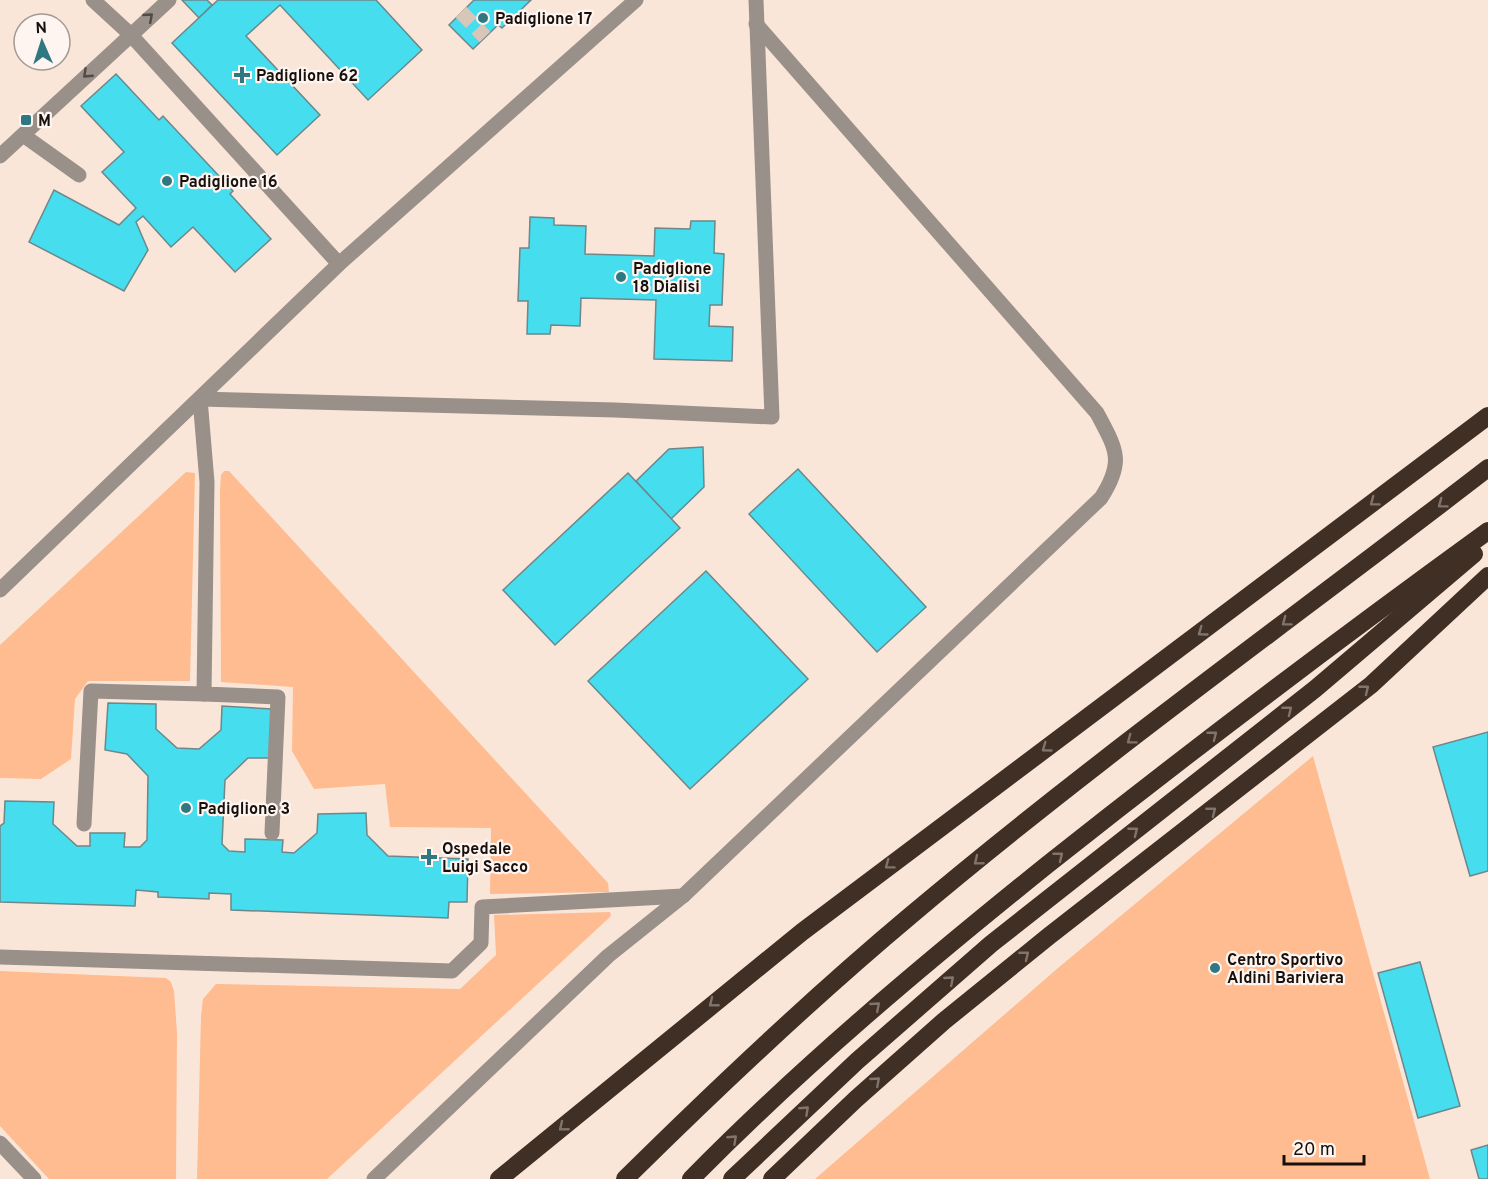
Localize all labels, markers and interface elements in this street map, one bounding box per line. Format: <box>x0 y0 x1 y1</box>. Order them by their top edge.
place label: Padiglione 17 <box>495 10 592 30</box>
marker: Padiglione 17 <box>476 11 490 25</box>
north arrow <box>12 12 72 72</box>
one-way arrow <box>143 13 153 24</box>
text: N <box>35 19 48 39</box>
marker: Padiglione 62 <box>233 66 251 84</box>
one-way arrow <box>84 67 94 78</box>
place label: Padiglione 62 <box>256 67 358 87</box>
place label: M <box>38 112 51 132</box>
marker: M <box>19 113 33 127</box>
place label: Padiglione 16 <box>179 173 278 193</box>
marker: Padiglione 16 <box>160 174 174 188</box>
place label: Padiglione 18 Dialisi <box>633 260 711 298</box>
marker: Padiglione 18 Dialisi <box>614 270 628 284</box>
one-way arrow <box>1370 494 1381 505</box>
one-way arrow <box>1437 497 1448 508</box>
one-way arrow <box>1282 615 1293 626</box>
one-way arrow <box>1198 625 1209 636</box>
one-way arrow <box>1358 686 1369 697</box>
one-way arrow <box>1281 707 1292 718</box>
one-way arrow <box>1206 732 1217 743</box>
one-way arrow <box>1127 733 1138 744</box>
one-way arrow <box>1041 741 1052 752</box>
place label: Padiglione 3 <box>198 800 290 820</box>
marker: Padiglione 3 <box>179 801 193 815</box>
one-way arrow <box>1205 807 1216 818</box>
one-way arrow <box>1127 827 1138 838</box>
place label: Ospedale Luigi Sacco <box>442 840 528 878</box>
marker: Ospedale Luigi Sacco <box>420 848 438 866</box>
one-way arrow <box>1052 852 1063 863</box>
one-way arrow <box>974 853 985 864</box>
one-way arrow <box>885 858 896 869</box>
place label: Centro Sportivo Aldini Bariviera <box>1227 951 1344 989</box>
one-way arrow <box>1018 952 1029 963</box>
marker: Centro Sportivo Aldini Bariviera <box>1208 961 1222 975</box>
one-way arrow <box>943 976 954 987</box>
one-way arrow <box>709 995 720 1006</box>
one-way arrow <box>869 1002 880 1013</box>
one-way arrow <box>869 1078 880 1089</box>
one-way arrow <box>798 1106 809 1117</box>
one-way arrow <box>559 1119 570 1130</box>
scale bar <box>1284 1128 1364 1166</box>
one-way arrow <box>726 1135 737 1146</box>
text: 20 m <box>1293 1139 1335 1162</box>

